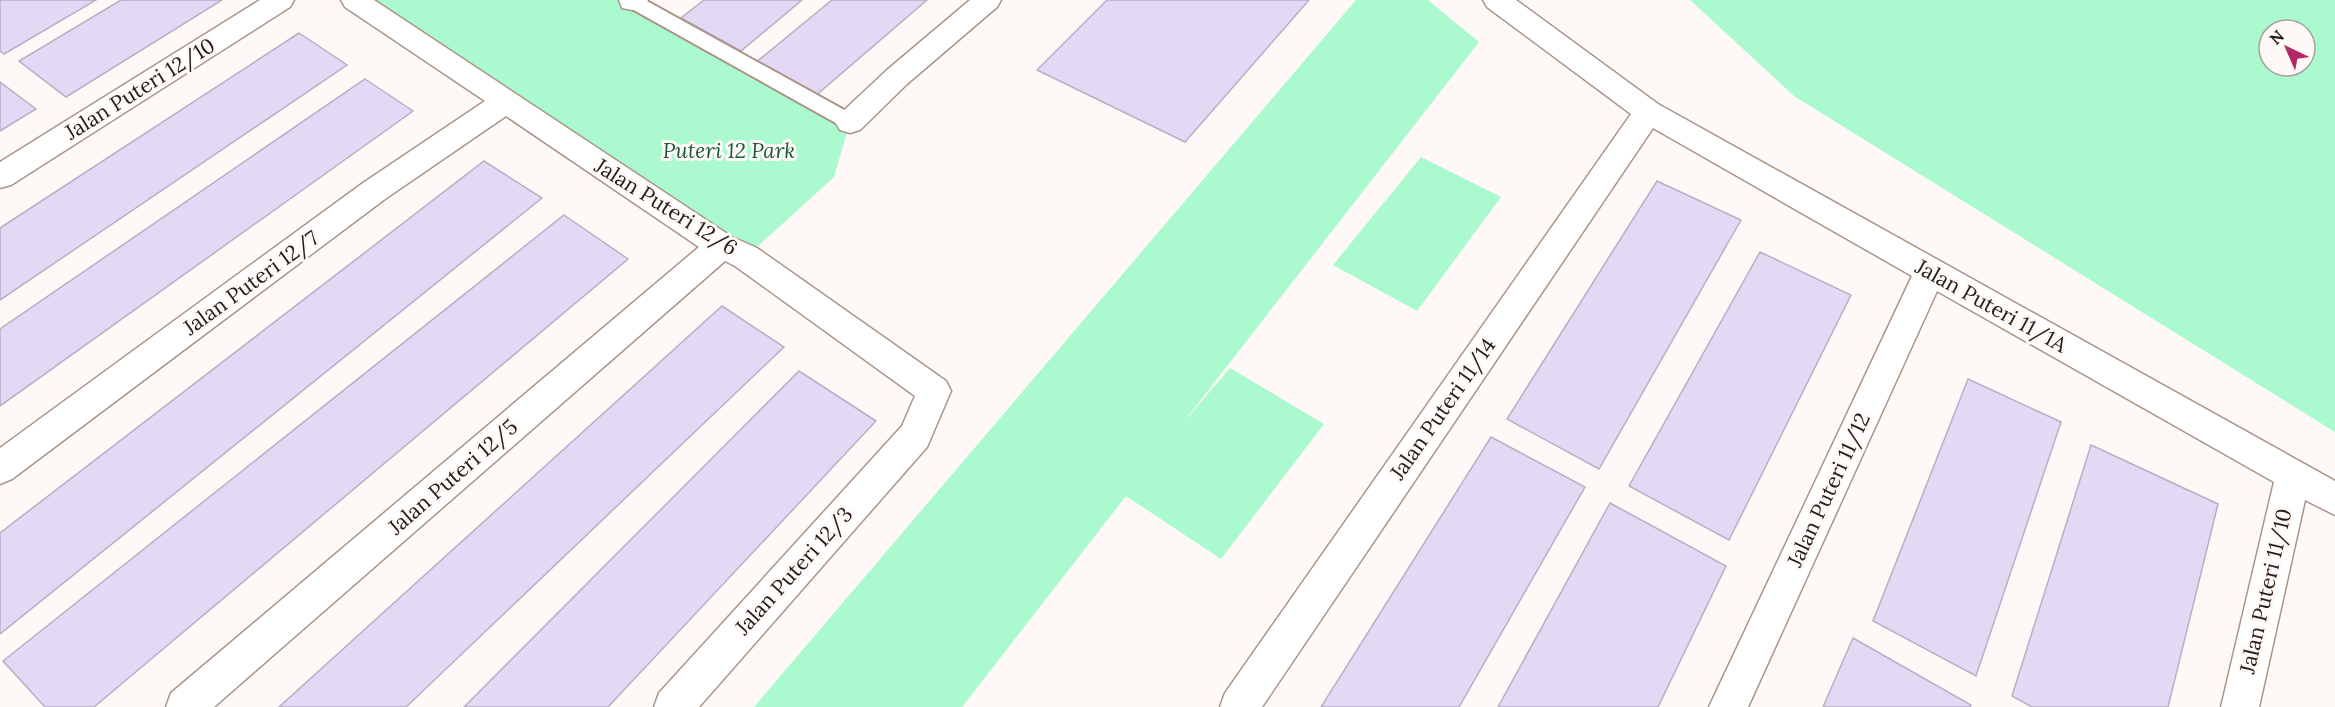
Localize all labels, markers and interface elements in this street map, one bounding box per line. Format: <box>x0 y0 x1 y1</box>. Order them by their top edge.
north arrow <box>2257 18 2317 78</box>
text: N <box>2265 26 2288 49</box>
street label: Jalan Puteri 12/10 <box>59 32 220 146</box>
park label: Puteri 12 Park <box>663 137 795 164</box>
street label: Jalan Puteri 12/6 <box>589 151 743 261</box>
street label: Jalan Puteri 12/7 <box>177 224 324 341</box>
street label: Jalan Puteri 11/1A <box>1910 252 2072 359</box>
street label: Jalan Puteri 11/14 <box>1383 333 1502 486</box>
street label: Jalan Puteri 11/12 <box>1781 408 1876 572</box>
street label: Jalan Puteri 12/5 <box>382 413 523 541</box>
street label: Jalan Puteri 12/3 <box>728 501 858 641</box>
street label: Jalan Puteri 11/10 <box>2233 506 2298 677</box>

